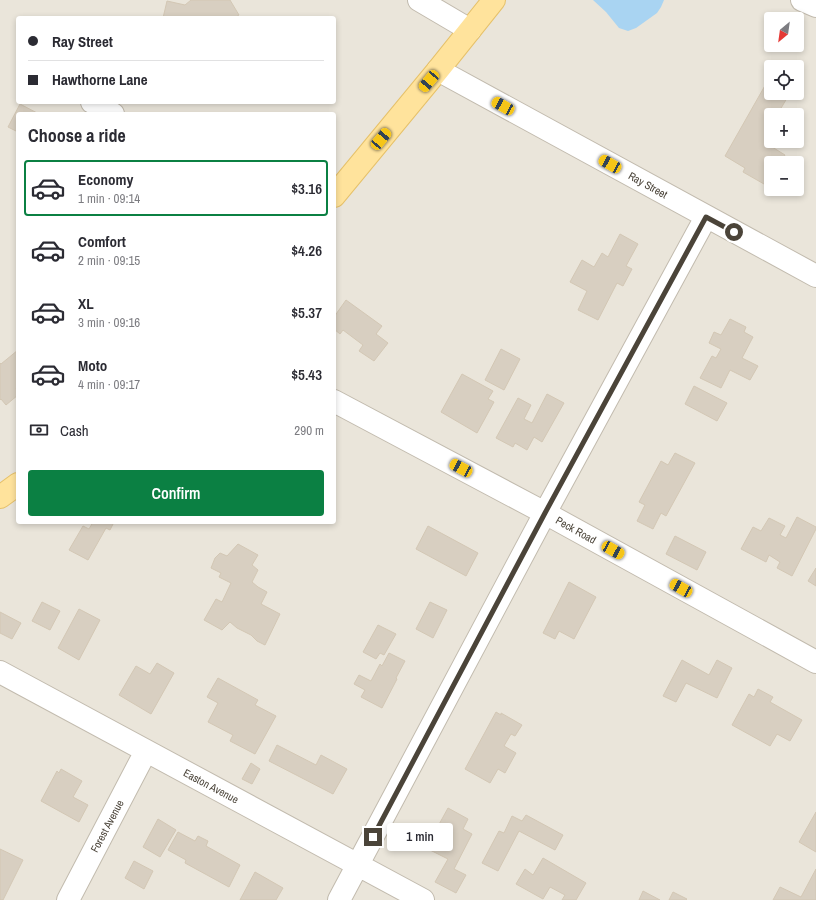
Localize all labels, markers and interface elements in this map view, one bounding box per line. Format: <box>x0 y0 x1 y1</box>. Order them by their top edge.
north arrow <box>764 12 804 52</box>
map controls <box>764 12 804 196</box>
text: Ray Street <box>52 31 113 52</box>
button: locate <box>764 60 804 100</box>
car <box>417 68 441 94</box>
text: Hawthorne Lane <box>52 69 148 90</box>
car <box>490 95 516 117</box>
button: + <box>764 108 804 148</box>
text: Choose a ride <box>28 123 126 148</box>
car <box>369 126 393 152</box>
car <box>597 153 623 175</box>
button: − <box>764 156 804 196</box>
text: Economy <box>78 169 133 190</box>
street label: Ray Street <box>626 169 670 202</box>
icon: car <box>30 170 66 206</box>
text: $3.16 <box>291 178 322 199</box>
text: 1 min · 09:14 <box>78 190 140 207</box>
route start <box>725 223 743 241</box>
text: Comfort <box>78 231 126 252</box>
icon: car <box>30 232 66 268</box>
text: $4.26 <box>291 240 322 261</box>
text: 2 min · 09:15 <box>78 252 140 269</box>
text: XL <box>78 293 94 314</box>
icon: car <box>30 294 66 330</box>
text: $5.37 <box>291 302 322 323</box>
text: 3 min · 09:16 <box>78 314 140 331</box>
text: Moto <box>78 355 107 376</box>
icon: car <box>30 356 66 392</box>
text: $5.43 <box>291 364 322 385</box>
text: 4 min · 09:17 <box>78 376 140 393</box>
icon: cash <box>28 419 50 441</box>
text: Cash <box>60 420 89 441</box>
text: 290 m <box>294 422 324 439</box>
car <box>448 457 474 479</box>
button: Confirm <box>28 470 324 516</box>
street label: Peck Road <box>553 513 599 547</box>
car <box>600 539 626 561</box>
car <box>668 577 694 599</box>
street label: Easton Avenue <box>181 766 241 806</box>
street label: Forest Avenue <box>87 797 127 855</box>
callout: 1 min <box>387 823 453 851</box>
route end <box>364 828 382 846</box>
text: 1 min <box>406 828 434 845</box>

